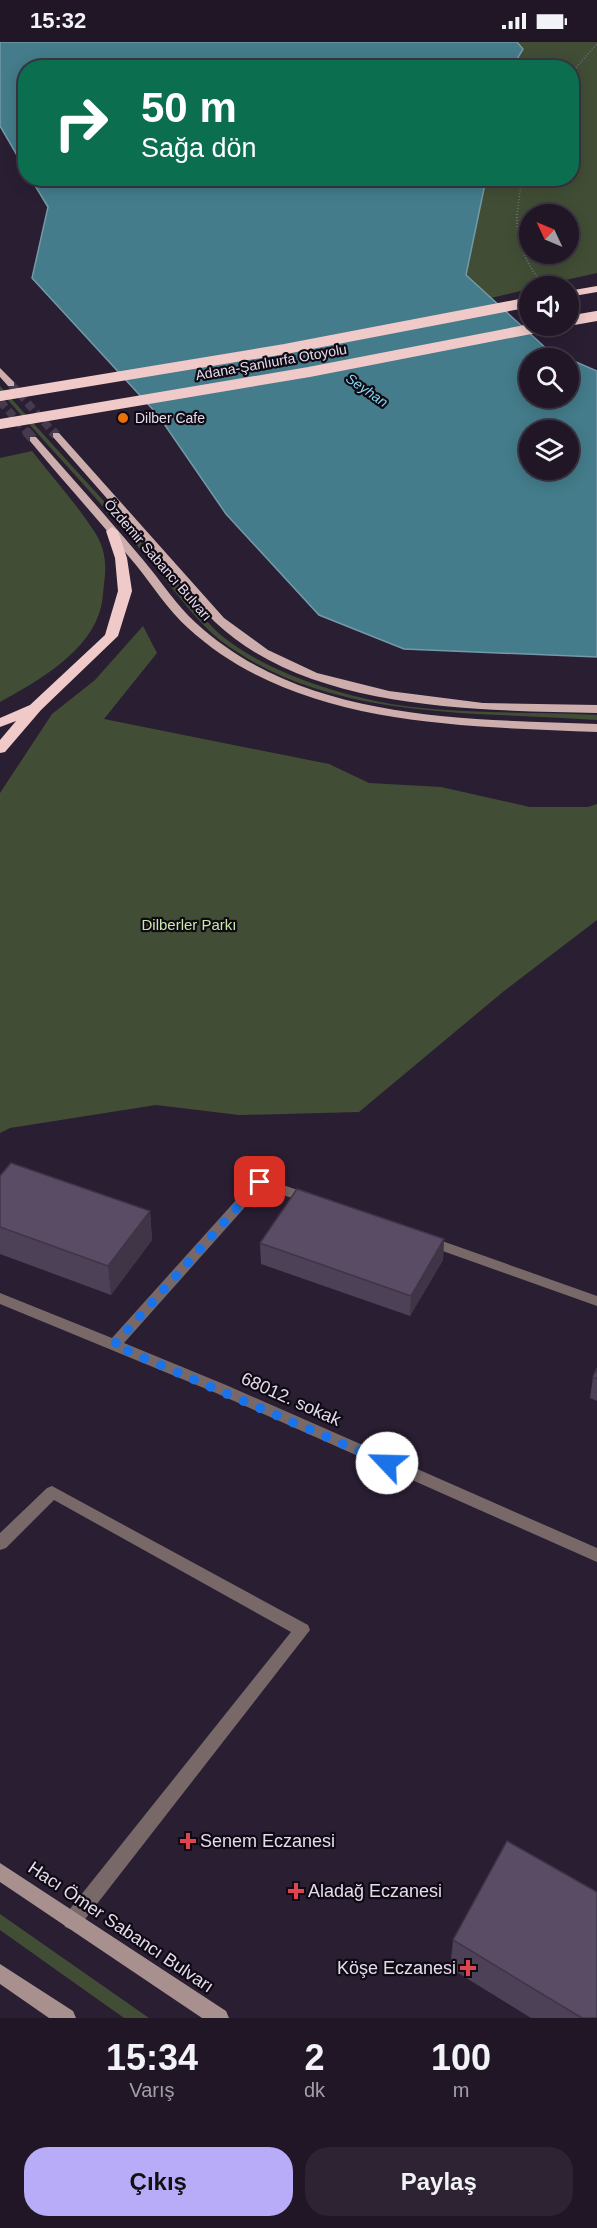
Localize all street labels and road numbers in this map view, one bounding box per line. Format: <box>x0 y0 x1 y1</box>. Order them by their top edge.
street label: Adana-Şanlıurfa Otoyolu <box>194 341 348 383</box>
street label: Özdemir Sabancı Bulvarı <box>101 495 216 624</box>
street label: 68012. sokak <box>238 1368 345 1430</box>
street label: Hacı Ömer Sabancı Bulvarı <box>25 1857 217 1997</box>

